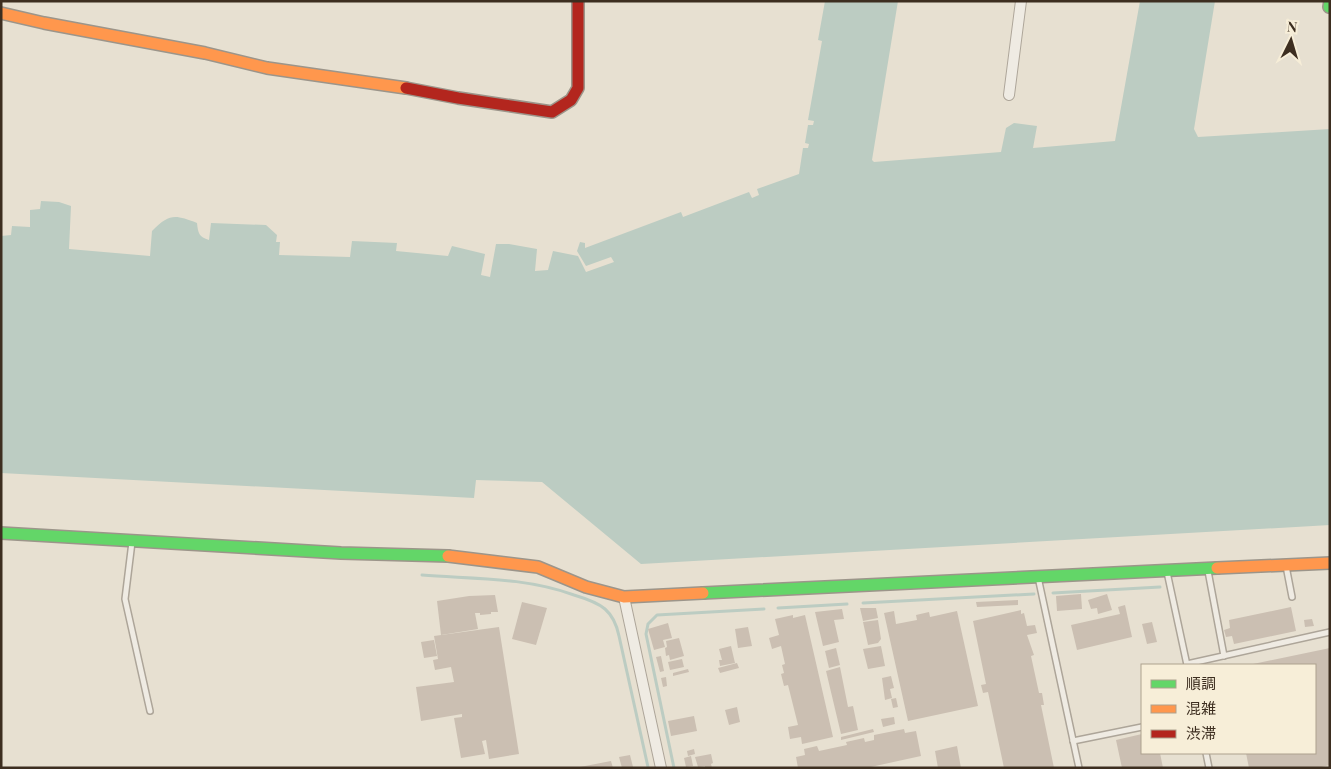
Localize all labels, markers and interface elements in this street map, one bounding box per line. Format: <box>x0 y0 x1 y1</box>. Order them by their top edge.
north arrow <box>1266 15 1316 65</box>
text: N <box>1286 17 1298 36</box>
legend <box>1141 664 1316 754</box>
text: 順調 <box>1186 673 1216 693</box>
text: 混雑 <box>1186 698 1216 718</box>
text: 渋滞 <box>1186 723 1216 743</box>

